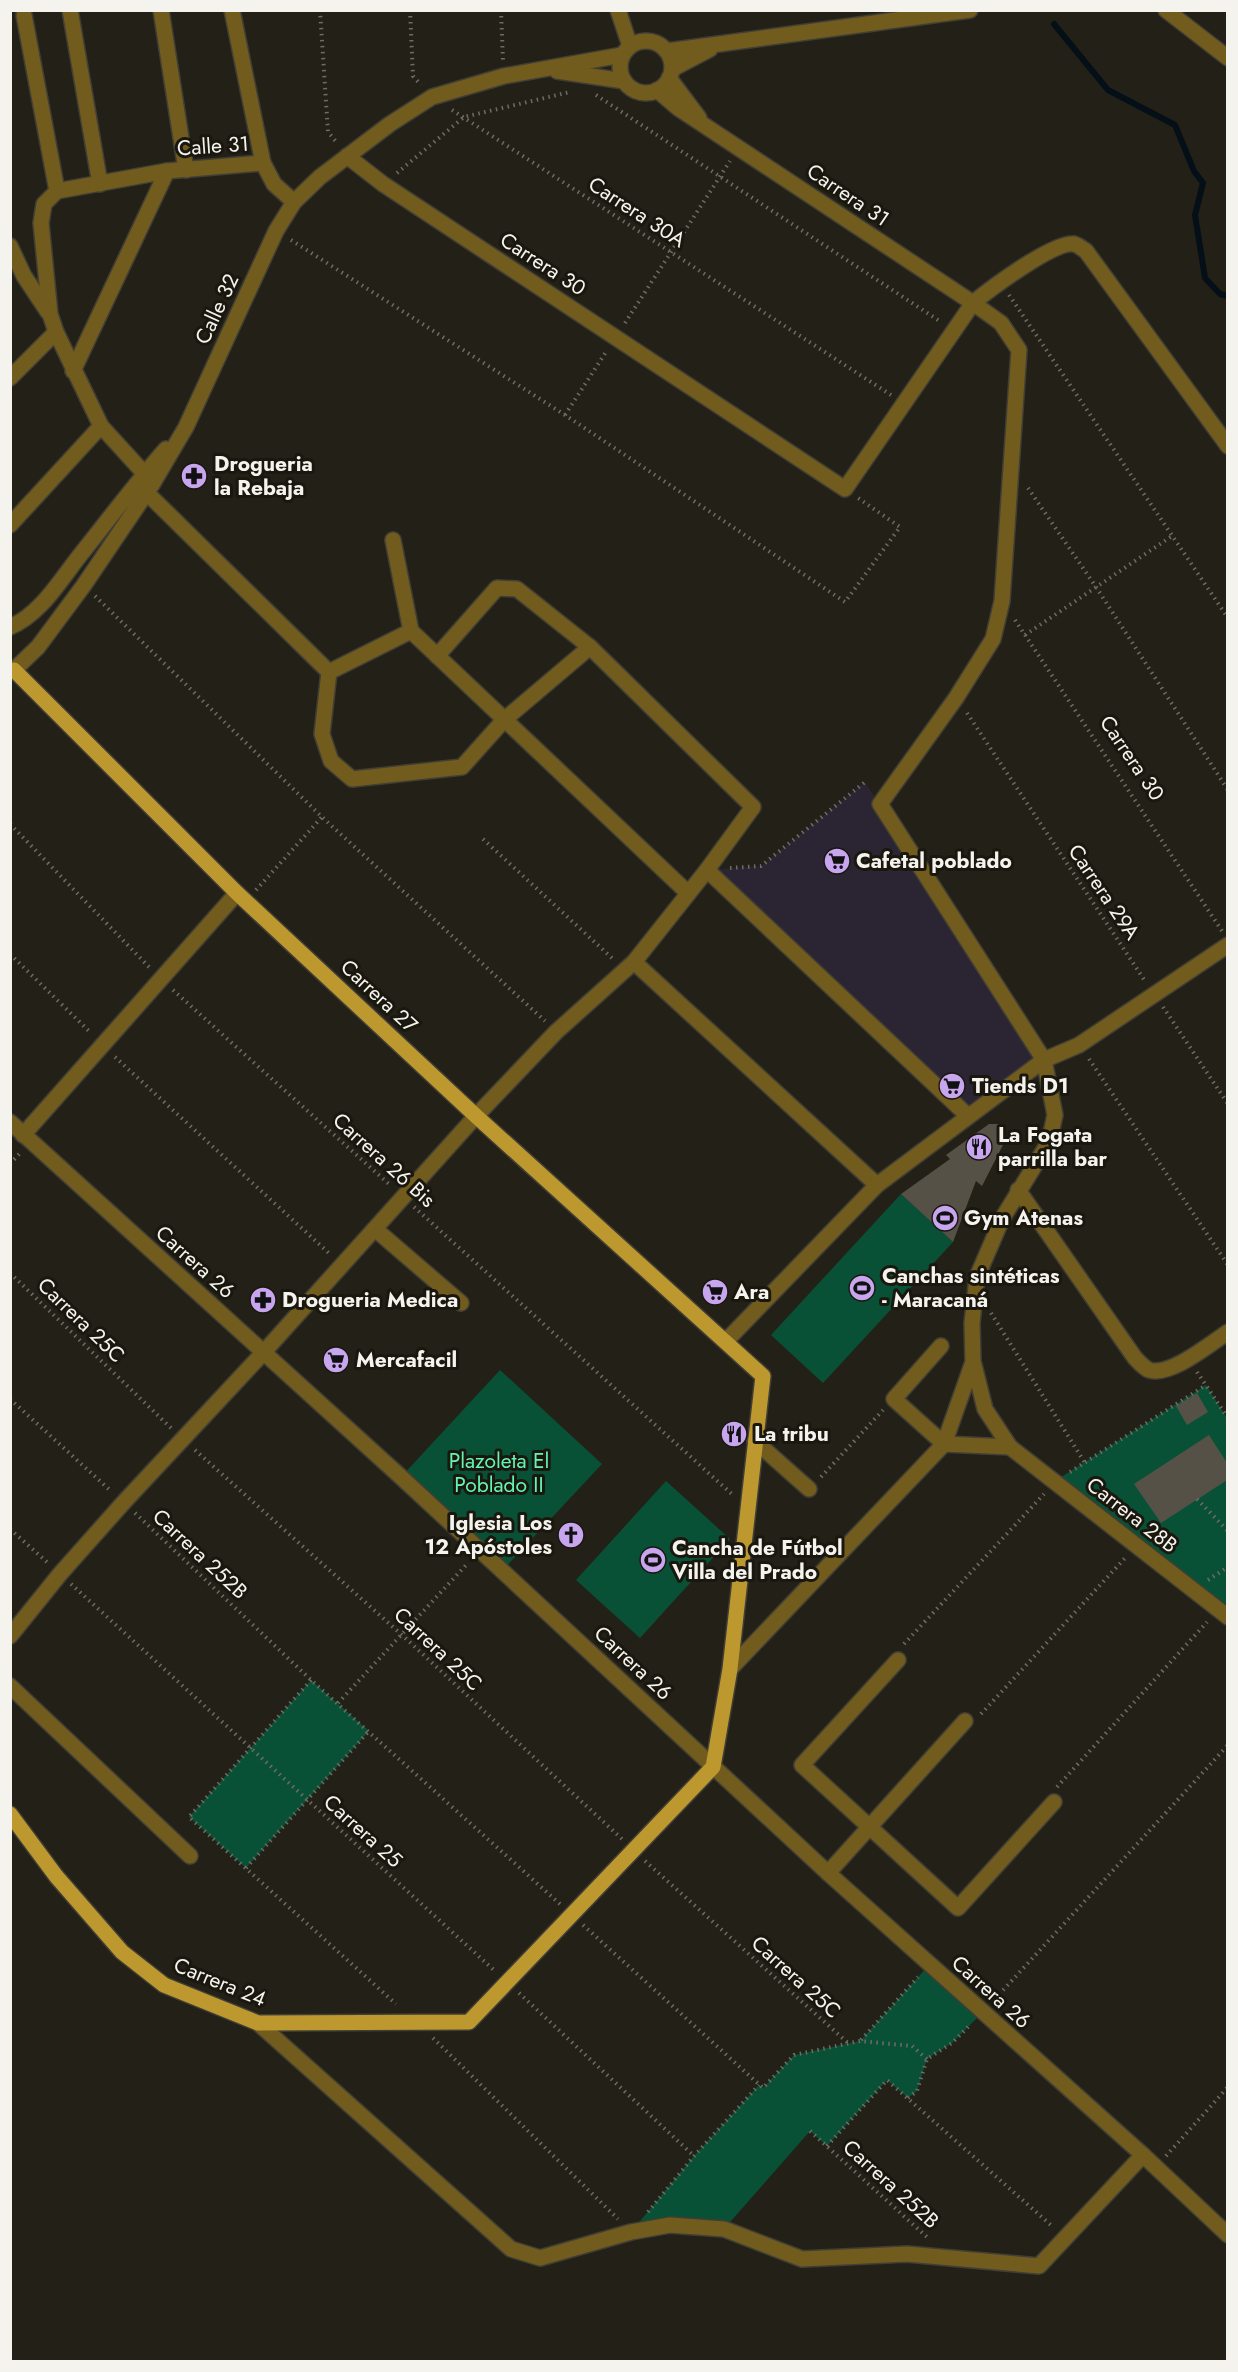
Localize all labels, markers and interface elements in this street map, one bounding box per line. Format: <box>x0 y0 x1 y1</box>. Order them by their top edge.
street label: Calle 31 <box>176 129 250 163</box>
street label: Carrera 31 <box>801 156 895 234</box>
street label: Carrera 30A <box>582 169 692 255</box>
street label: Carrera 30 <box>494 225 592 303</box>
street label: Calle 32 <box>188 269 246 349</box>
place label: Drogueria la Rebaja <box>214 449 313 503</box>
pharmacy icon: Drogueria la Rebaja <box>179 461 209 491</box>
street label: Carrera 30 <box>1092 709 1172 807</box>
street label: Carrera 29A <box>1061 838 1147 946</box>
supermarket icon: Cafetal poblado <box>822 846 852 876</box>
place label: Cafetal poblado <box>856 846 1012 876</box>
street label: Carrera 27 <box>334 952 424 1040</box>
supermarket icon: Tiends D1 <box>937 1071 967 1101</box>
place label: Tiends D1 <box>972 1071 1069 1101</box>
street label: Carrera 26 Bis <box>326 1106 442 1214</box>
place label: La Fogata parrilla bar <box>998 1120 1108 1174</box>
restaurant icon: La Fogata parrilla bar <box>964 1132 994 1162</box>
sports icon: Gym Atenas <box>930 1203 960 1233</box>
place label: Gym Atenas <box>964 1203 1083 1233</box>
street label: Carrera 26 <box>149 1218 241 1306</box>
place label: Canchas sintéticas - Maracaná <box>882 1261 1060 1315</box>
street label: Carrera 25C <box>31 1271 131 1369</box>
sports icon: Canchas sintéticas - Maracaná <box>847 1273 877 1303</box>
supermarket icon: Ara <box>700 1277 730 1307</box>
place label: Ara <box>733 1277 769 1307</box>
pharmacy icon: Drogueria Medica <box>248 1285 278 1315</box>
place label: Drogueria Medica <box>282 1285 458 1315</box>
supermarket icon: Mercafacil <box>321 1345 351 1375</box>
place label: Mercafacil <box>356 1345 457 1375</box>
restaurant icon: La tribu <box>719 1419 749 1449</box>
place label: La tribu <box>754 1419 829 1449</box>
park label: Plazoleta El Poblado II <box>449 1446 549 1500</box>
street label: Carrera 28B <box>1080 1470 1184 1560</box>
street label: Carrera 252B <box>146 1502 254 1606</box>
place label: Iglesia Los 12 Apóstoles <box>425 1508 552 1562</box>
church icon: Iglesia Los 12 Apóstoles <box>556 1520 586 1550</box>
place label: Cancha de Fútbol Villa del Prado <box>671 1533 843 1587</box>
sports icon: Cancha de Fútbol Villa del Prado <box>638 1545 668 1575</box>
street label: Carrera 25C <box>387 1600 489 1698</box>
street label: Carrera 26 <box>587 1619 679 1707</box>
street label: Carrera 25 <box>317 1787 409 1875</box>
street label: Carrera 25C <box>745 1929 847 2025</box>
street label: Carrera 26 <box>945 1948 1037 2036</box>
street label: Carrera 24 <box>169 1950 271 2014</box>
street label: Carrera 252B <box>836 2133 946 2235</box>

